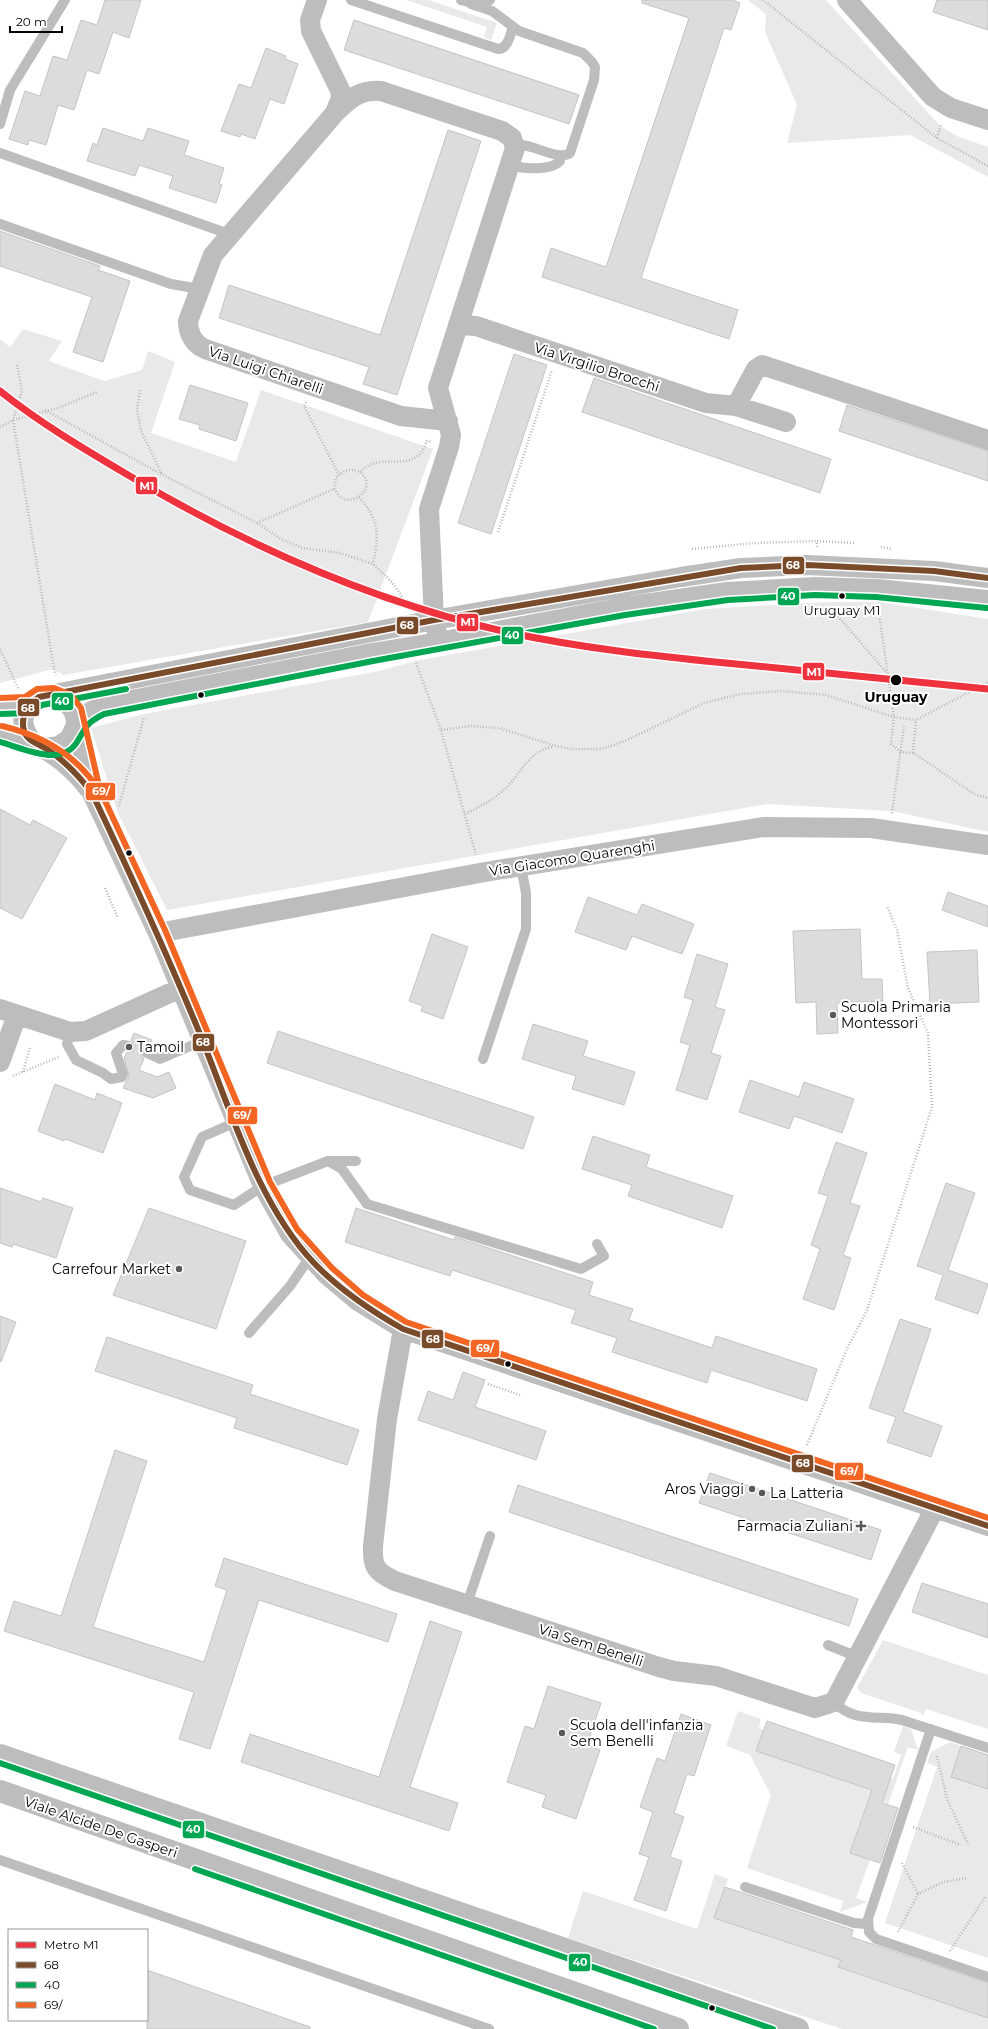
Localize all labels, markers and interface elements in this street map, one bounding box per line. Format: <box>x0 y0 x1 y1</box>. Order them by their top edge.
scale bar <box>10 8 62 34</box>
text: 20 m <box>16 14 47 29</box>
street label: Via Virgilio Brocchi <box>532 338 662 396</box>
street label: Via Luigi Chiarelli <box>206 342 326 398</box>
line badge: M1 <box>135 476 158 495</box>
text: M1 <box>140 479 154 493</box>
line badge: 68 <box>782 556 805 575</box>
text: 68 <box>786 558 800 572</box>
line badge: 40 <box>777 587 800 606</box>
text: 40 <box>780 589 796 603</box>
marker: Uruguay M1 <box>837 591 847 601</box>
place label: Uruguay M1 <box>804 602 880 618</box>
line badge: M1 <box>456 613 479 632</box>
text: M1 <box>461 615 475 629</box>
line badge: 68 <box>396 616 419 635</box>
text: 68 <box>400 618 414 632</box>
line badge: 40 <box>501 626 524 645</box>
text: 40 <box>504 628 520 642</box>
line badge: M1 <box>802 662 825 681</box>
text: M1 <box>807 665 821 679</box>
marker: Uruguay <box>889 673 903 687</box>
place label: Uruguay <box>865 688 928 706</box>
unlabelled marker <box>196 690 206 700</box>
line badge: 40 <box>51 692 74 711</box>
text: 40 <box>54 694 70 708</box>
line badge: 68 <box>17 698 40 717</box>
text: 68 <box>21 701 35 715</box>
line badge: 69/ <box>85 782 116 801</box>
text: 69/ <box>92 784 111 798</box>
street label: Via Giacomo Quarenghi <box>488 836 656 880</box>
unlabelled marker <box>124 848 134 858</box>
place label: Scuola Primaria Montessori <box>841 998 951 1032</box>
marker: Scuola Primaria Montessori <box>828 1010 838 1020</box>
line badge: 68 <box>192 1033 215 1052</box>
text: 68 <box>196 1035 210 1049</box>
place label: Tamoil <box>137 1038 184 1056</box>
marker: Tamoil <box>124 1042 134 1052</box>
line badge: 69/ <box>227 1106 258 1125</box>
text: 69/ <box>233 1108 252 1122</box>
place label: Carrefour Market <box>52 1260 171 1278</box>
marker: Carrefour Market <box>174 1264 184 1274</box>
line badge: 68 <box>421 1329 444 1349</box>
text: 68 <box>426 1332 440 1346</box>
line badge: 69/ <box>470 1339 500 1358</box>
text: 69/ <box>476 1341 495 1355</box>
unlabelled marker <box>503 1359 513 1369</box>
line badge: 68 <box>791 1454 814 1473</box>
text: 68 <box>796 1456 810 1470</box>
line badge: 69/ <box>834 1462 864 1481</box>
text: 69/ <box>840 1464 859 1478</box>
place label: Aros Viaggi <box>665 1480 744 1498</box>
marker: Aros Viaggi <box>747 1484 757 1494</box>
place label: La Latteria <box>770 1484 844 1502</box>
marker: La Latteria <box>757 1488 767 1498</box>
place label: Farmacia Zuliani <box>737 1517 853 1535</box>
marker: Farmacia Zuliani <box>856 1521 866 1531</box>
street label: Via Sem Benelli <box>536 1620 646 1670</box>
place label: Scuola dell'infanzia Sem Benelli <box>570 1716 703 1750</box>
marker: Scuola dell'infanzia Sem Benelli <box>557 1728 567 1738</box>
street label: Viale Alcide De Gasperi <box>22 1792 180 1862</box>
line badge: 40 <box>182 1820 205 1839</box>
text: 40 <box>185 1822 201 1836</box>
legend <box>8 1929 148 2021</box>
text: Metro M1 <box>44 1937 99 1952</box>
line badge: 40 <box>568 1953 591 1972</box>
text: 40 <box>572 1955 588 1969</box>
text: 68 <box>44 1957 59 1972</box>
text: 40 <box>44 1977 60 1992</box>
text: 69/ <box>44 1997 63 2012</box>
unlabelled marker <box>707 2003 717 2013</box>

